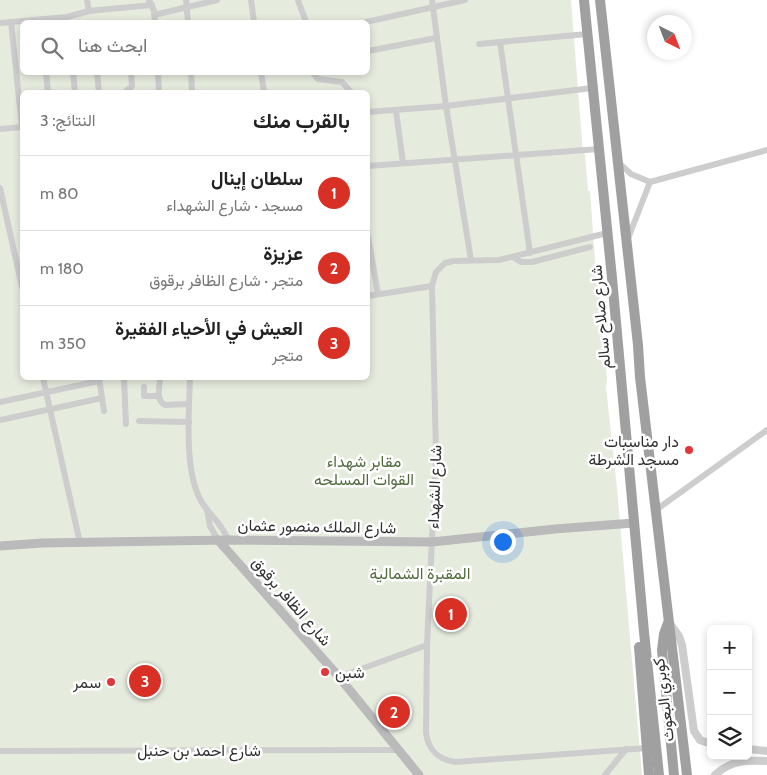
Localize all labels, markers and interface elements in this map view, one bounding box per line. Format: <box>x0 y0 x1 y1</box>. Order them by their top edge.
north arrow <box>647 15 692 60</box>
search box <box>20 20 370 75</box>
icon: search <box>38 34 66 62</box>
text: ابحث هنا <box>78 34 147 57</box>
text: بالقرب منك <box>253 108 350 133</box>
text: النتائج: 3 <box>40 111 96 130</box>
text: سلطان إينال <box>211 167 303 190</box>
text: 80 m <box>40 184 79 203</box>
text: 1 <box>331 184 337 203</box>
text: مسجد · شارع الشهداء <box>166 196 303 215</box>
text: عزيزة <box>263 242 303 265</box>
text: 180 m <box>40 259 84 278</box>
text: 2 <box>330 259 338 278</box>
street label: شارع صلاح سالم <box>586 264 617 370</box>
text: متجر · شارع الظافر برقوق <box>149 271 303 290</box>
text: العيش في الأحياء الفقيرة <box>115 317 303 340</box>
text: 350 m <box>40 334 86 353</box>
text: 3 <box>330 334 338 353</box>
text: متجر <box>272 346 303 365</box>
place label: دار مناسبات مسجد الشرطة <box>588 432 679 470</box>
marker: دار مناسبات مسجد الشرطة <box>683 444 695 456</box>
street label: شارع الشهداء <box>424 445 447 530</box>
park label: مقابر شهداء القوات المسلحه <box>314 452 414 490</box>
street label: شارع الملك منصور عثمان <box>237 516 396 539</box>
your location <box>490 529 516 555</box>
street label: شارع الظافر برقوق <box>246 553 335 651</box>
park label: المقبرة الشمالية <box>370 564 470 584</box>
pin: 1 <box>435 595 467 633</box>
map controls <box>707 625 752 760</box>
button: + <box>707 625 752 670</box>
street label: كوبري البعوث <box>649 657 682 743</box>
pin: 3 <box>129 662 161 700</box>
place label: شبن <box>335 663 365 683</box>
marker: شبن <box>319 666 331 678</box>
button: − <box>707 670 752 715</box>
place label: سمر <box>72 673 101 693</box>
marker: سمر <box>105 676 117 688</box>
pin: 2 <box>378 693 410 731</box>
button: layers <box>707 715 752 760</box>
street label: شارع احمد بن حنبل <box>137 741 261 762</box>

